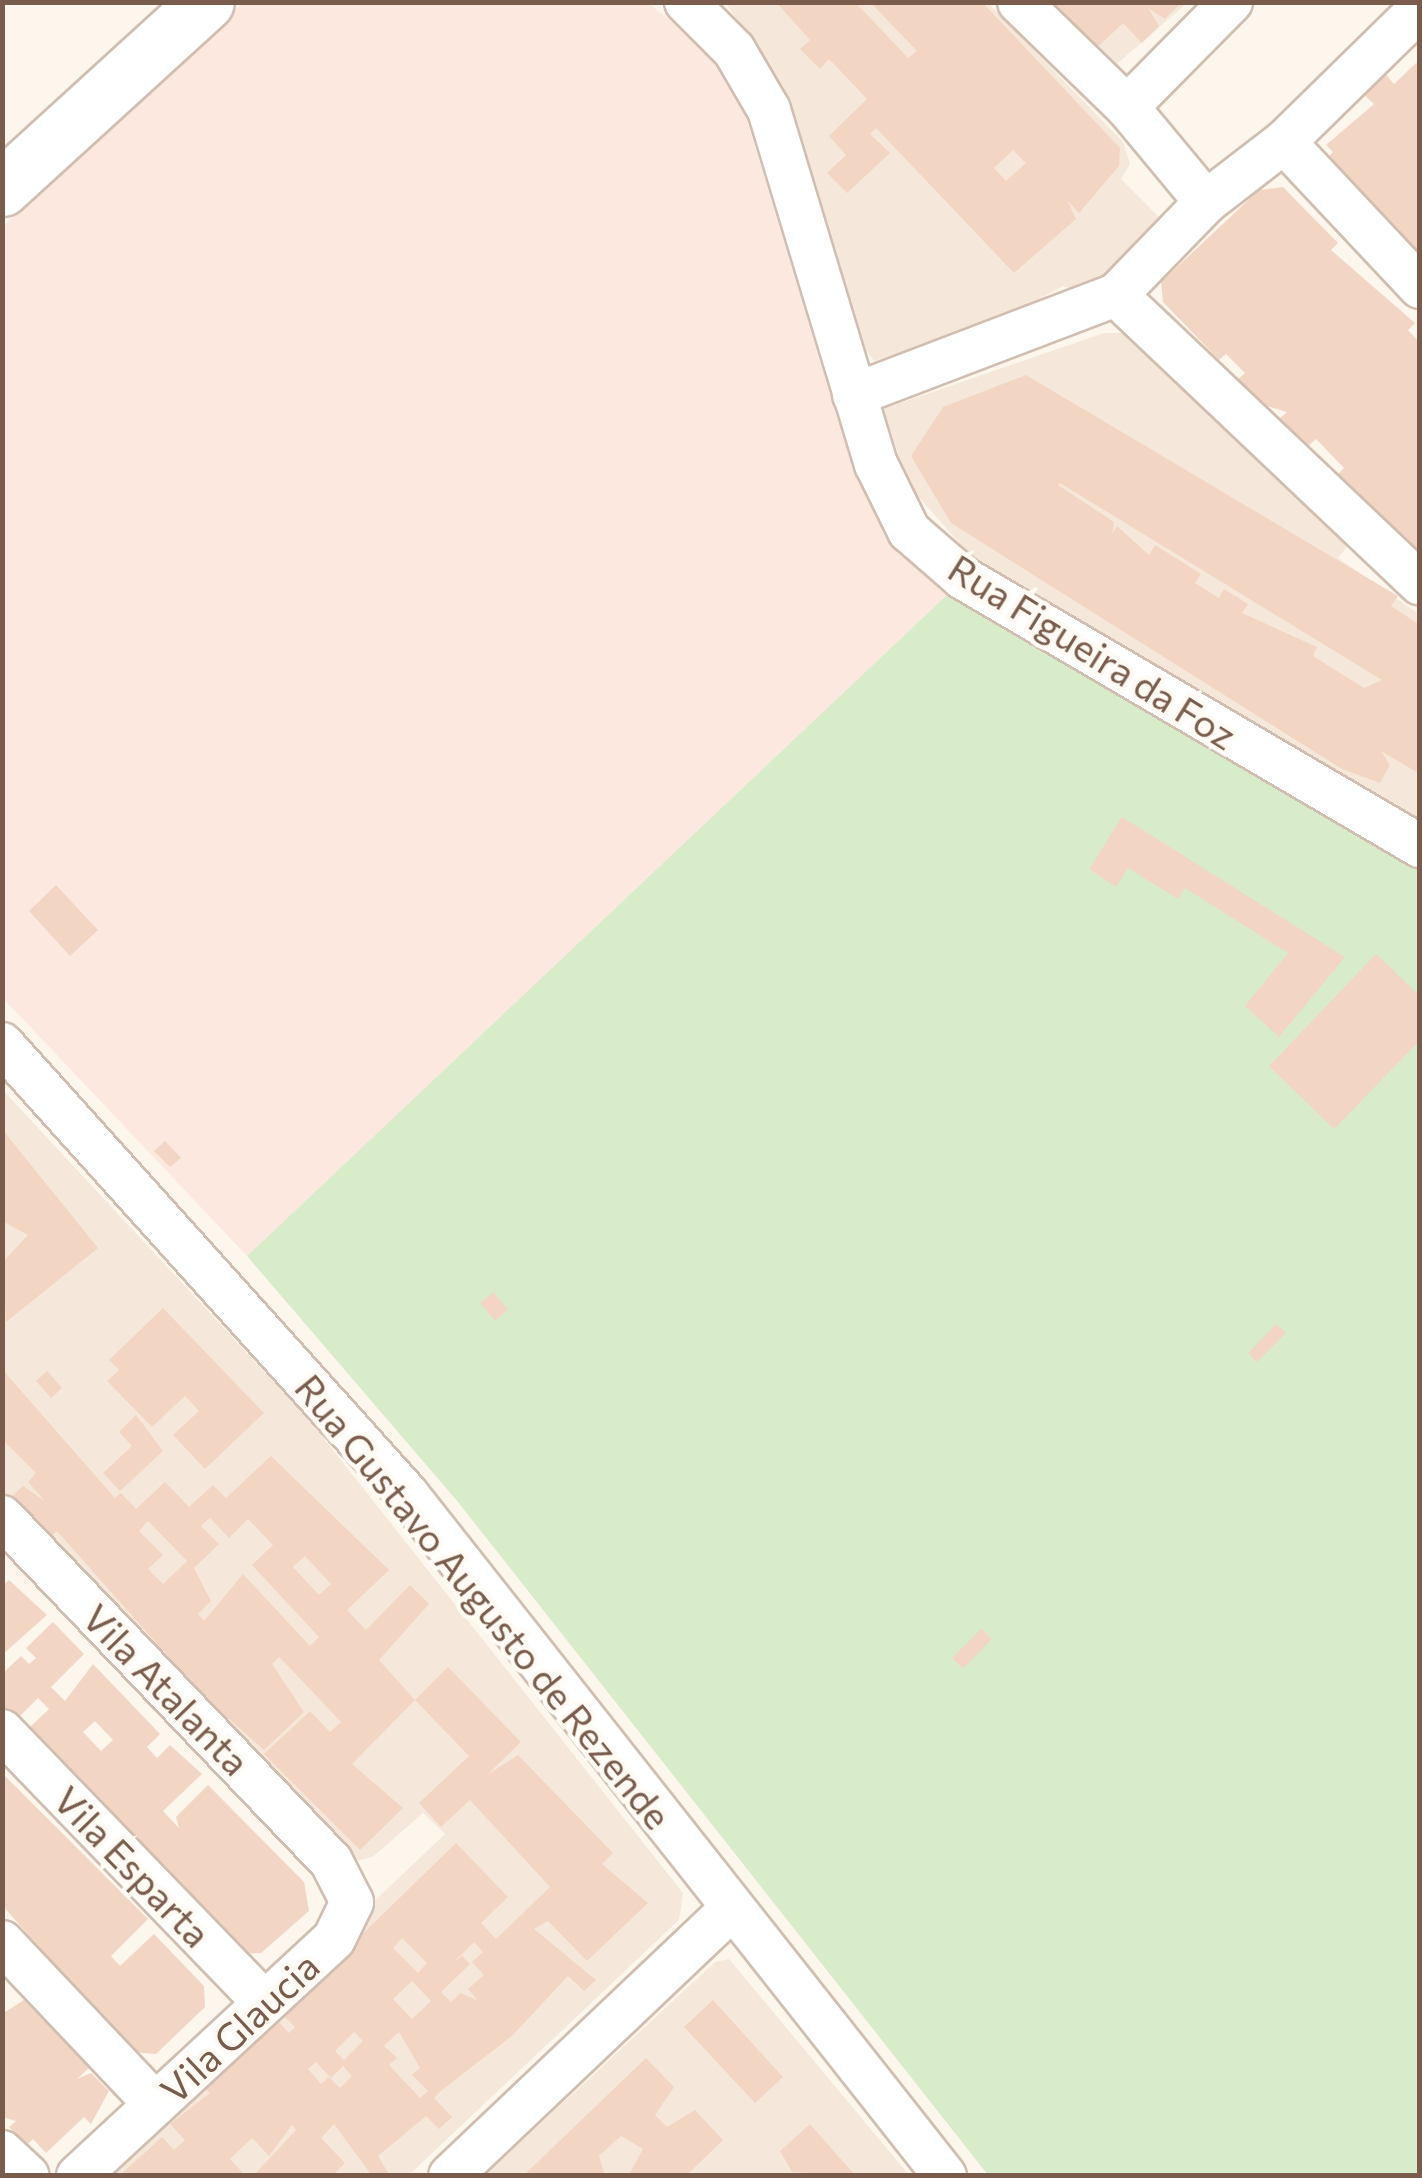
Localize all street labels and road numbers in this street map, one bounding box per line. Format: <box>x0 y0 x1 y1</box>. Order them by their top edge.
street label: Rua Figueira da Foz <box>941 544 1245 758</box>
street label: Rua Gustavo Augusto de Rezende <box>287 1365 681 1837</box>
street label: Vila Atalanta <box>74 1594 260 1784</box>
street label: Vila Esparta <box>45 1776 221 1956</box>
street label: Vila Glaucia <box>150 1942 328 2112</box>

